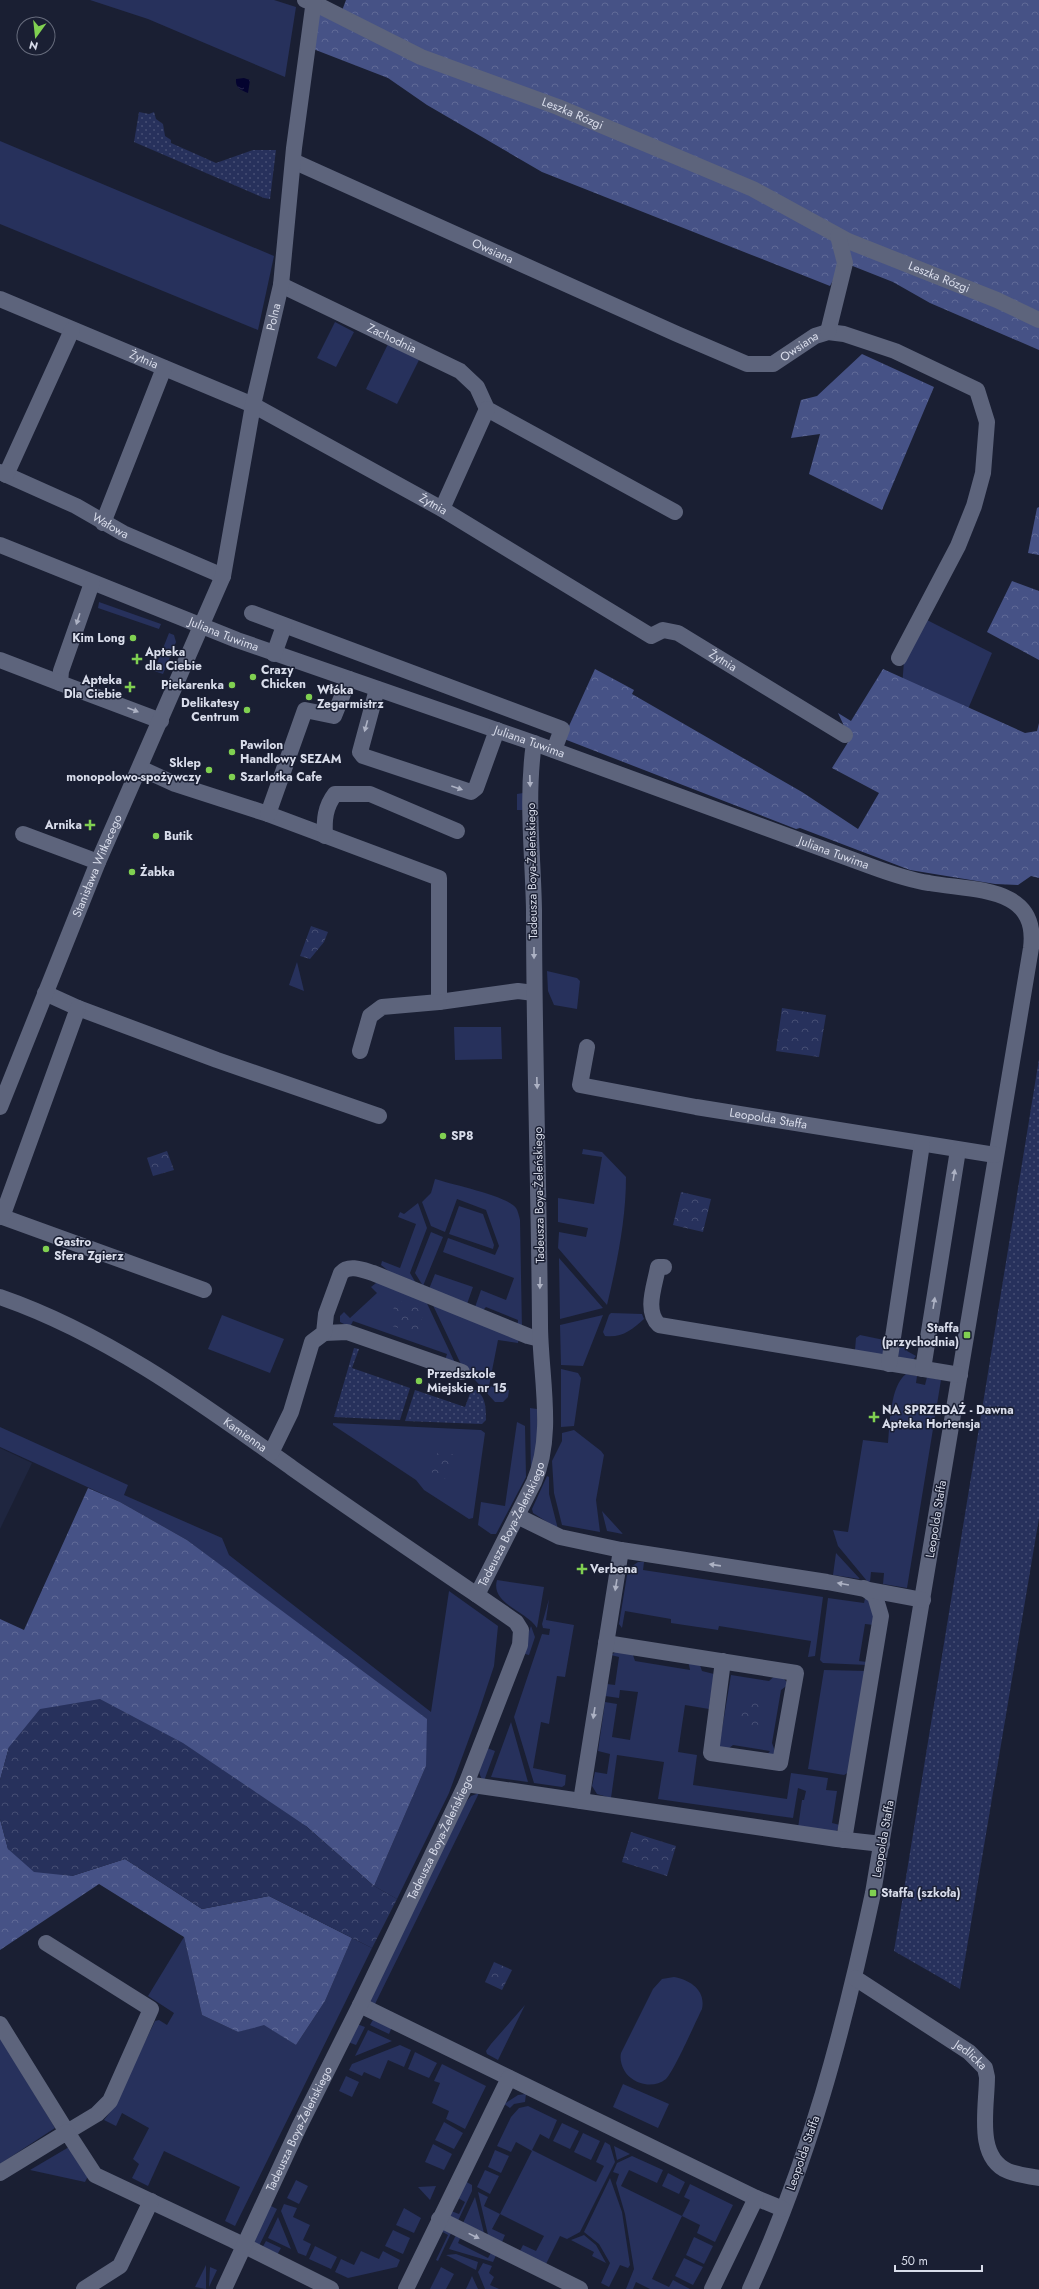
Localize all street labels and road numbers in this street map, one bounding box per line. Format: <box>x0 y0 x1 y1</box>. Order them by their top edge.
street label: Leszka Rózgi <box>539 93 606 134</box>
street label: Owsiana <box>469 234 516 268</box>
street label: Leszka Rózgi <box>906 257 973 297</box>
street label: Polna <box>262 301 285 332</box>
street label: Zachodnia <box>364 319 420 358</box>
street label: Owsiana <box>776 326 821 366</box>
street label: Żytnia <box>127 345 161 373</box>
street label: Żytnia <box>416 489 451 519</box>
street label: Wałowa <box>89 508 132 543</box>
street label: Juliana Tuwima <box>184 612 262 656</box>
street label: Żytnia <box>706 645 741 676</box>
street label: Juliana Tuwima <box>490 720 568 763</box>
street label: Tadeusza Boya-Żeleńskiego <box>522 802 542 939</box>
street label: Stanisława Witkacego <box>68 811 127 920</box>
street label: Juliana Tuwima <box>794 831 872 874</box>
street label: Leopolda Staffa <box>728 1104 809 1134</box>
street label: Tadeusza Boya-Żeleńskiego <box>529 1126 549 1263</box>
street label: Kamienna <box>220 1413 271 1456</box>
street label: Tadeusza Boya-Żeleńskiego <box>474 1460 549 1590</box>
street label: Leopolda Staffa <box>921 1479 951 1559</box>
street label: Tadeusza Boya-Żeleńskiego <box>403 1772 478 1903</box>
street label: Leopolda Staffa <box>867 1799 899 1879</box>
street label: Jedlicka <box>949 2035 991 2074</box>
street label: Tadeusza Boya-Żeleńskiego <box>261 2063 337 2194</box>
street label: Leopolda Staffa <box>782 2113 824 2193</box>

